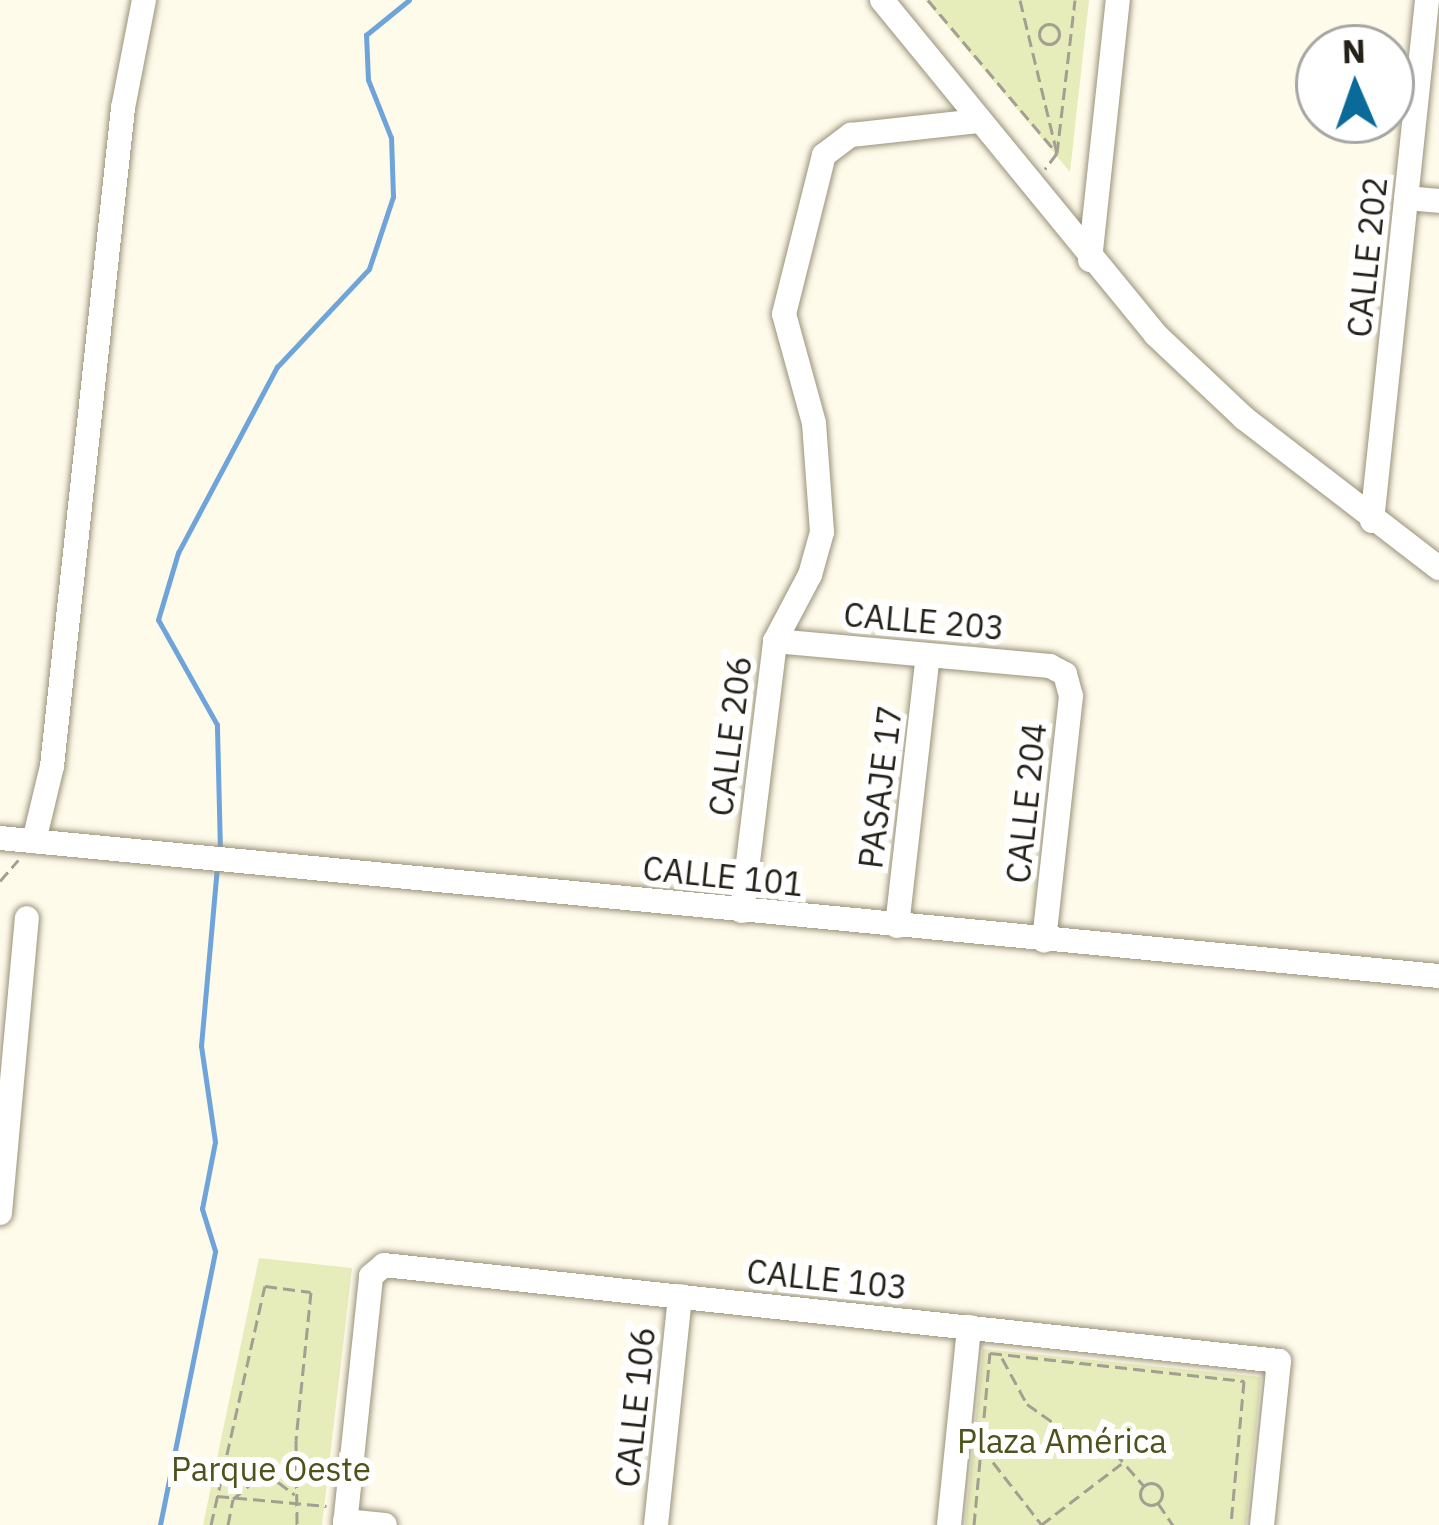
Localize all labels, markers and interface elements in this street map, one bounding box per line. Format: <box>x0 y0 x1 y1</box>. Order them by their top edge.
north arrow <box>1295 24 1415 144</box>
text: N <box>1341 29 1367 72</box>
street label: CALLE 202 <box>1339 175 1395 339</box>
street label: CALLE 203 <box>842 594 1006 648</box>
street label: CALLE 206 <box>701 654 759 818</box>
street label: PASAJE 17 <box>850 703 910 871</box>
street label: CALLE 204 <box>998 721 1054 885</box>
street label: CALLE 101 <box>641 848 805 904</box>
street label: CALLE 103 <box>745 1251 909 1307</box>
street label: CALLE 106 <box>607 1325 663 1489</box>
park label: Plaza América <box>957 1421 1167 1461</box>
park label: Parque Oeste <box>171 1449 371 1489</box>

